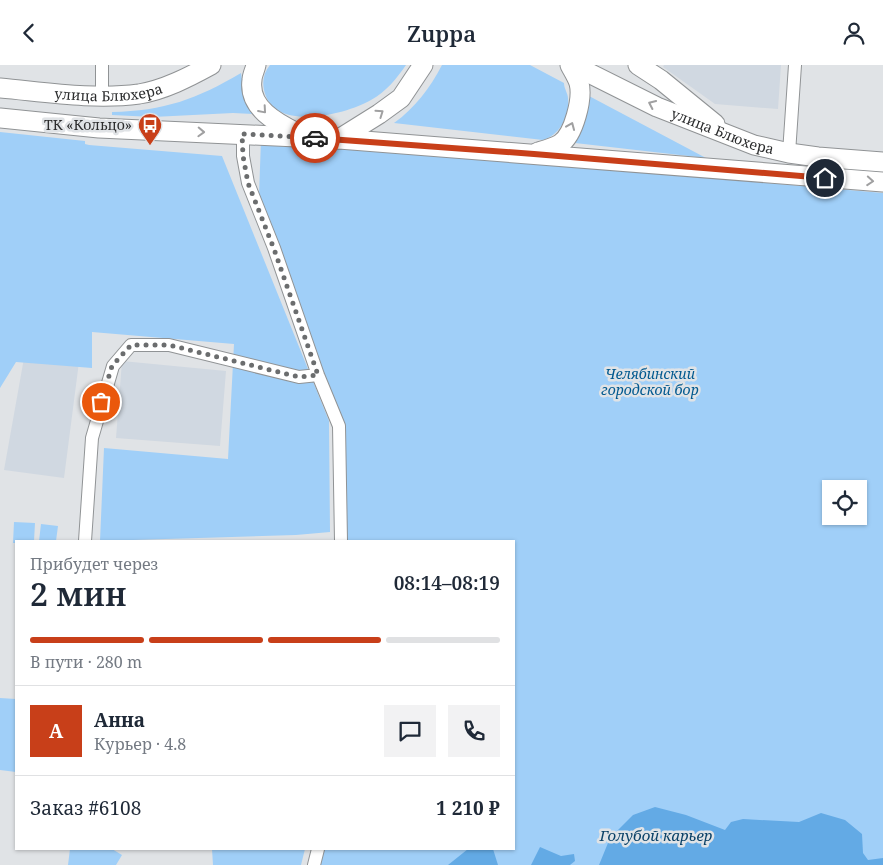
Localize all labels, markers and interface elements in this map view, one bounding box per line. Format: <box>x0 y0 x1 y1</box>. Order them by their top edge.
text: Zuppa <box>407 18 476 48</box>
icon: back <box>15 19 43 47</box>
icon: person <box>840 19 868 47</box>
street label: улица Блюхера <box>54 79 165 105</box>
one-way arrow <box>648 100 657 110</box>
street label: улица Блюхера <box>669 103 776 158</box>
one-way arrow <box>257 104 266 113</box>
one-way arrow <box>375 110 384 119</box>
bus stop icon: ТК «Кольцо» <box>137 112 163 146</box>
courier <box>290 113 340 163</box>
place label: ТК «Кольцо» <box>44 115 132 134</box>
one-way arrow <box>565 122 576 131</box>
icon: car <box>301 124 329 152</box>
one-way arrow <box>198 127 205 137</box>
pin <box>804 157 846 199</box>
icon: home <box>811 164 839 192</box>
one-way arrow <box>866 175 874 186</box>
park label: Челябинский городской бор <box>601 364 699 399</box>
pin <box>80 381 122 423</box>
icon: bag <box>87 388 115 416</box>
map controls <box>822 480 867 525</box>
button: locate <box>822 480 867 525</box>
text: Прибудет через <box>30 553 158 575</box>
text: 08:14–08:19 <box>394 570 500 596</box>
text: 2 мин <box>30 572 126 615</box>
text: В пути · 280 m <box>30 651 142 673</box>
button: chat <box>384 705 436 757</box>
button: phone <box>448 705 500 757</box>
text: Анна <box>94 707 145 733</box>
text: А <box>49 718 63 744</box>
text: Курьер · 4.8 <box>94 733 186 755</box>
text: Заказ #6108 <box>30 795 141 821</box>
text: 1 210 ₽ <box>436 795 500 821</box>
water label: Голубой карьер <box>599 825 713 845</box>

